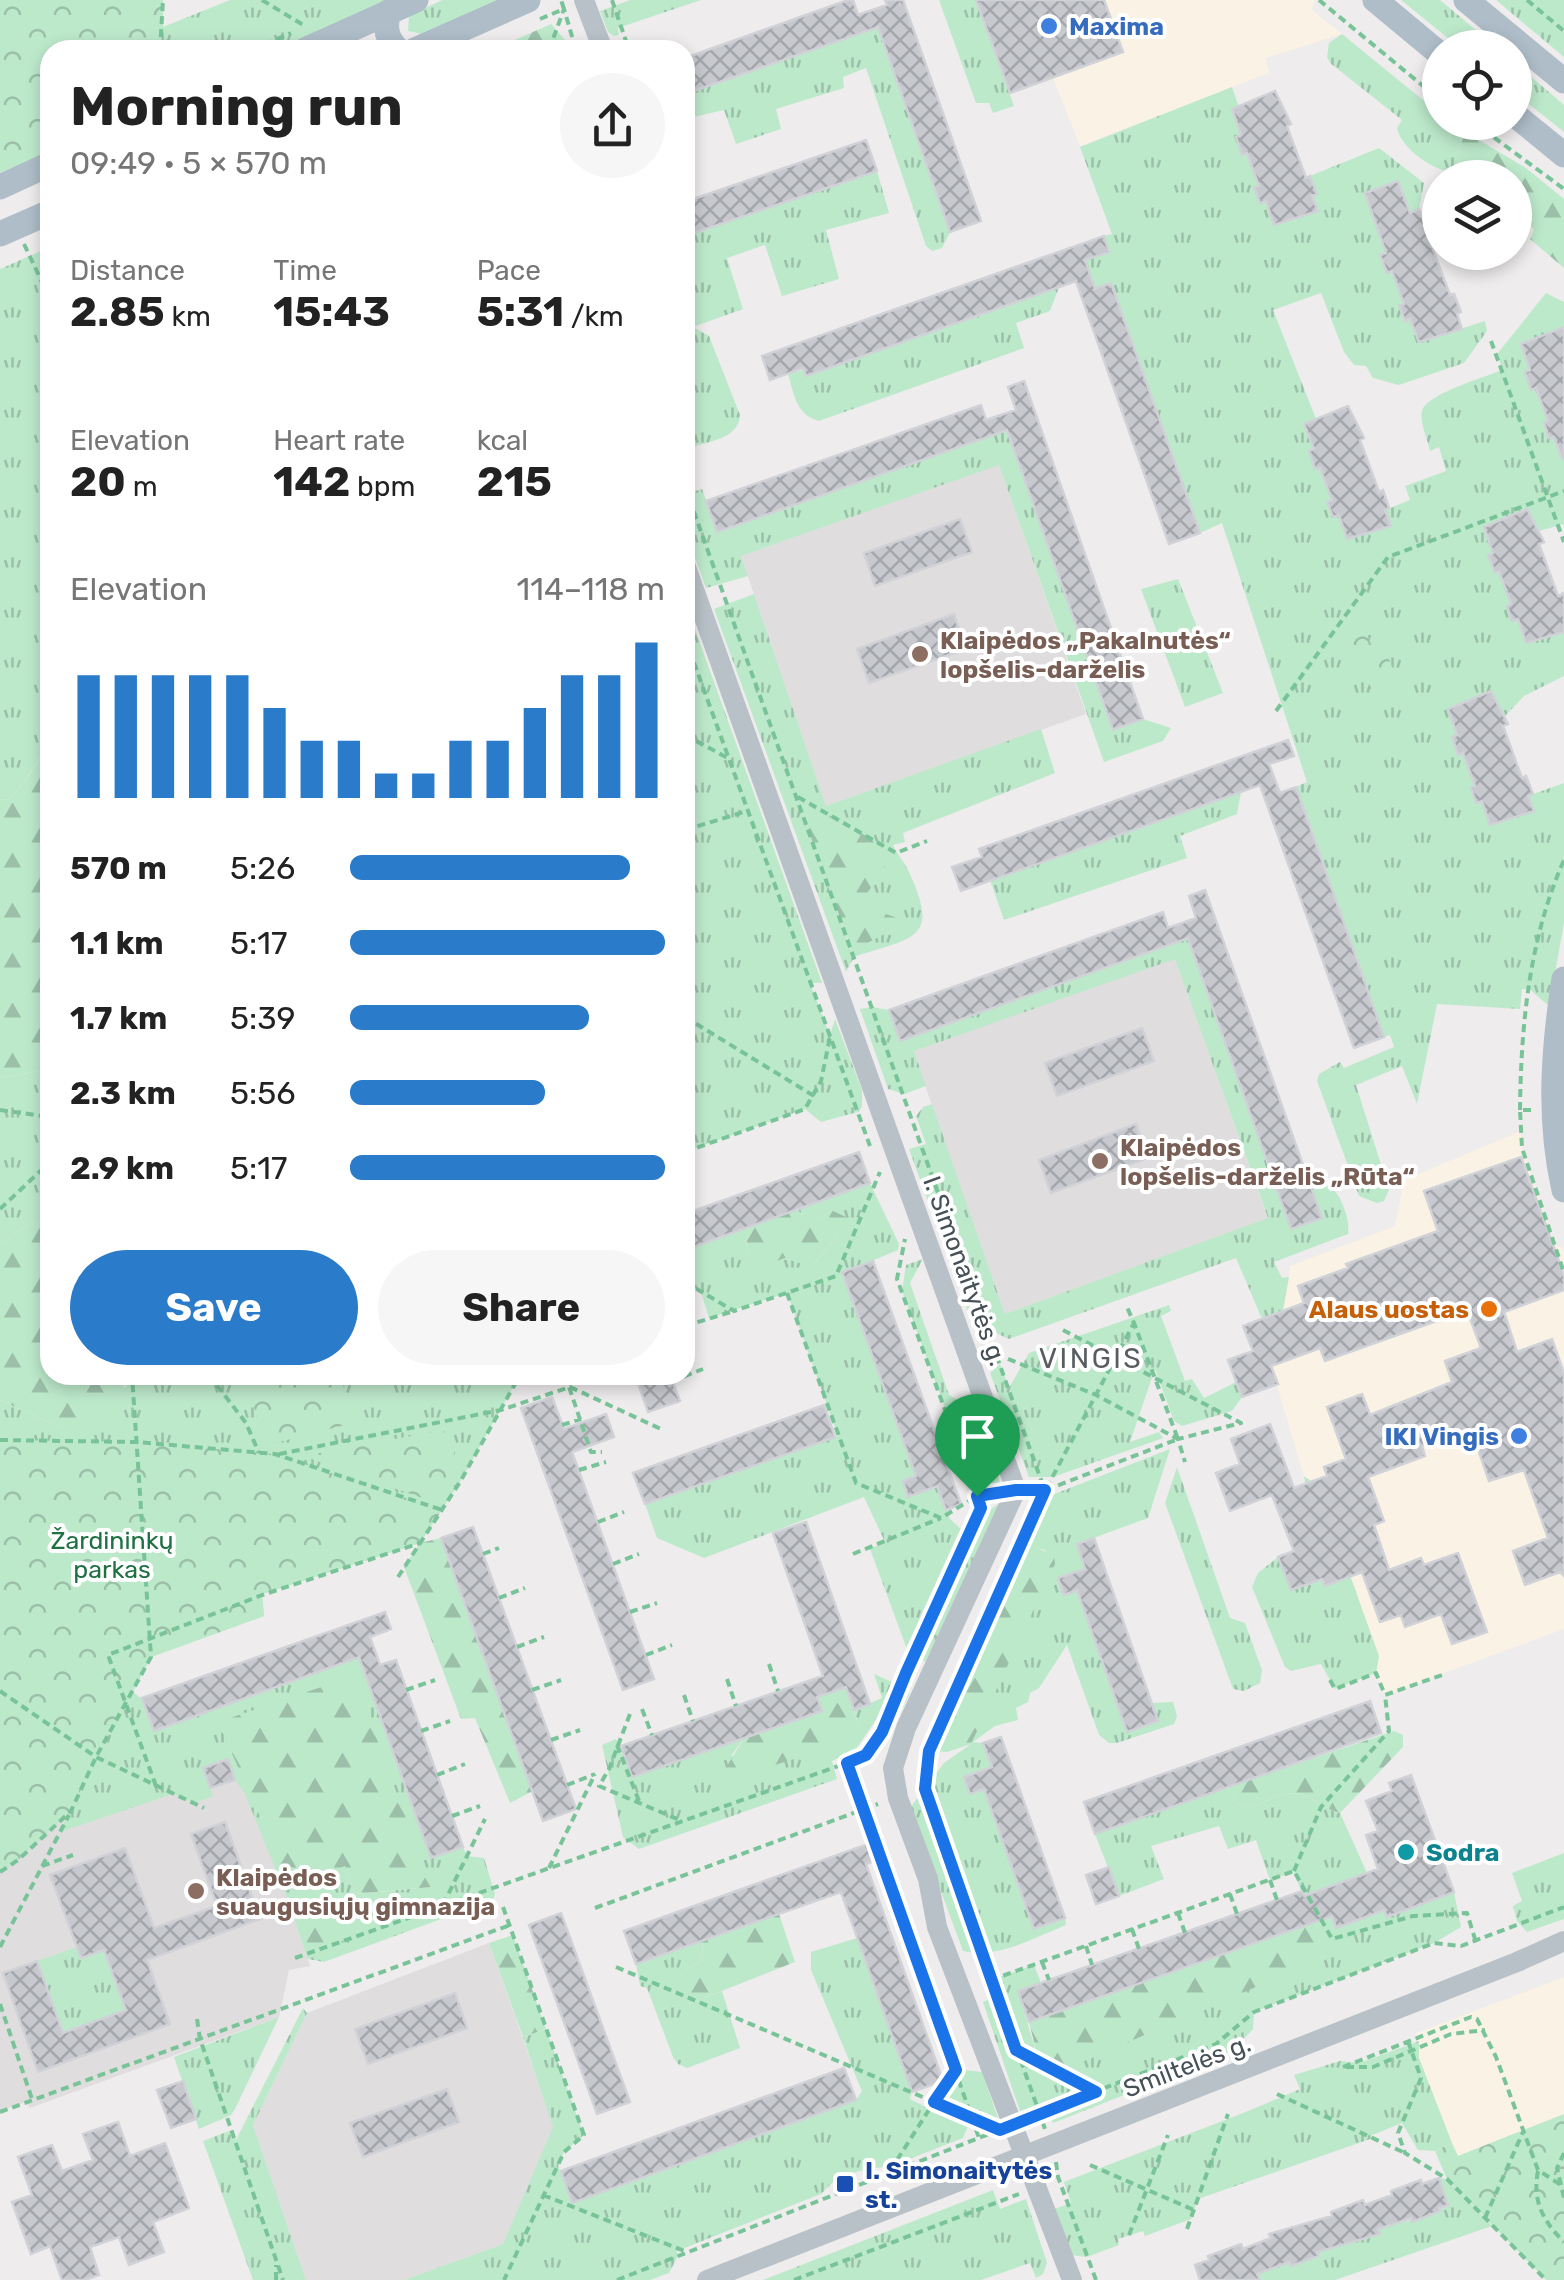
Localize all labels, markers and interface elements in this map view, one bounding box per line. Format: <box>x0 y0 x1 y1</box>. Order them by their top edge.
place label: Maxima <box>1069 12 1164 41</box>
marker: Maxima <box>1038 15 1060 37</box>
map controls <box>1422 30 1532 270</box>
button: locate <box>1422 30 1532 140</box>
button: share <box>560 73 665 178</box>
text: Morning run <box>70 74 403 139</box>
text: 09:49 · 5 × 570 m <box>70 144 327 182</box>
button: layers <box>1422 160 1532 270</box>
text: Distance <box>70 254 185 287</box>
text: Time <box>273 254 337 287</box>
text: Pace <box>477 254 541 287</box>
text: 2.85 <box>70 287 165 337</box>
text: 15:43 <box>273 287 390 337</box>
text: 5:31 <box>477 287 564 337</box>
text: km <box>165 300 211 333</box>
text: /km <box>564 300 624 333</box>
text: Elevation <box>70 424 190 457</box>
text: Heart rate <box>273 424 405 457</box>
text: kcal <box>477 424 528 457</box>
text: 20 <box>70 457 126 507</box>
text: 142 <box>273 457 350 507</box>
text: 215 <box>477 457 552 507</box>
text: m <box>126 470 158 503</box>
text: bpm <box>350 470 415 503</box>
text: Elevation <box>70 570 207 608</box>
text: 114–118 m <box>517 570 665 608</box>
place label: Klaipėdos „Pakalnutės“ lopšelis-darželis <box>940 626 1231 684</box>
marker: Klaipėdos „Pakalnutės“ lopšelis-darželis <box>909 643 931 665</box>
text: 570 m <box>70 849 167 887</box>
text: 5:26 <box>230 849 295 887</box>
text: 1.1 km <box>70 924 164 962</box>
text: 5:17 <box>230 924 287 962</box>
text: 1.7 km <box>70 999 167 1037</box>
text: 5:39 <box>230 999 295 1037</box>
text: 2.3 km <box>70 1074 176 1112</box>
text: 5:56 <box>230 1074 296 1112</box>
place label: Klaipėdos lopšelis-darželis „Rūta“ <box>1120 1133 1415 1191</box>
text: 2.9 km <box>70 1149 174 1187</box>
text: 5:17 <box>230 1149 287 1187</box>
marker: Klaipėdos lopšelis-darželis „Rūta“ <box>1089 1150 1111 1172</box>
street label: I. Simonaitytės g. <box>917 1172 1013 1370</box>
button: Save <box>70 1250 358 1365</box>
button: Share <box>378 1250 665 1365</box>
place label: Alaus uostas <box>1309 1295 1469 1324</box>
marker: Alaus uostas <box>1478 1298 1500 1320</box>
district label: VINGIS <box>1039 1342 1143 1375</box>
pin <box>935 1394 1020 1497</box>
icon: arrive <box>950 1409 1005 1464</box>
place label: IKI Vingis <box>1384 1422 1499 1451</box>
marker: IKI Vingis <box>1508 1425 1530 1447</box>
park label: Žardininkų parkas <box>50 1526 174 1584</box>
place label: Sodra <box>1426 1838 1500 1867</box>
marker: Sodra <box>1395 1841 1417 1863</box>
place label: Klaipėdos suaugusiųjų gimnazija <box>216 1863 495 1921</box>
marker: Klaipėdos suaugusiųjų gimnazija <box>185 1880 207 1902</box>
street label: Smiltelės g. <box>1119 2028 1255 2104</box>
place label: I. Simonaitytės st. <box>865 2156 1052 2214</box>
marker: I. Simonaitytės st. <box>834 2173 856 2195</box>

